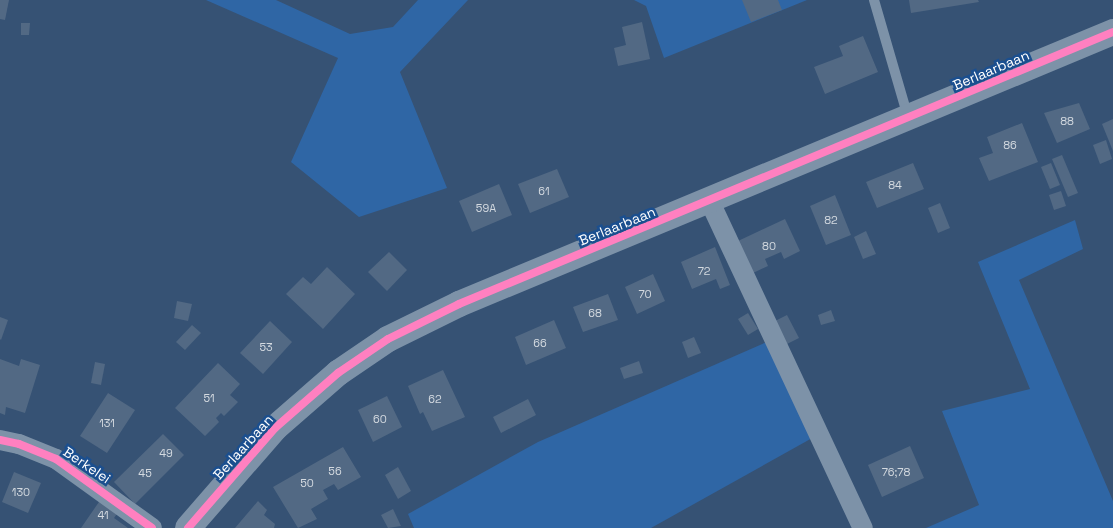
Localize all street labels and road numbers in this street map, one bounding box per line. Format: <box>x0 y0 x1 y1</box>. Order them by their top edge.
street label: Berlaarbaan <box>950 46 1032 94</box>
street label: Berlaarbaan <box>576 203 658 249</box>
street label: Berlaarbaan <box>210 411 276 483</box>
street label: Berkelei <box>60 443 114 487</box>

